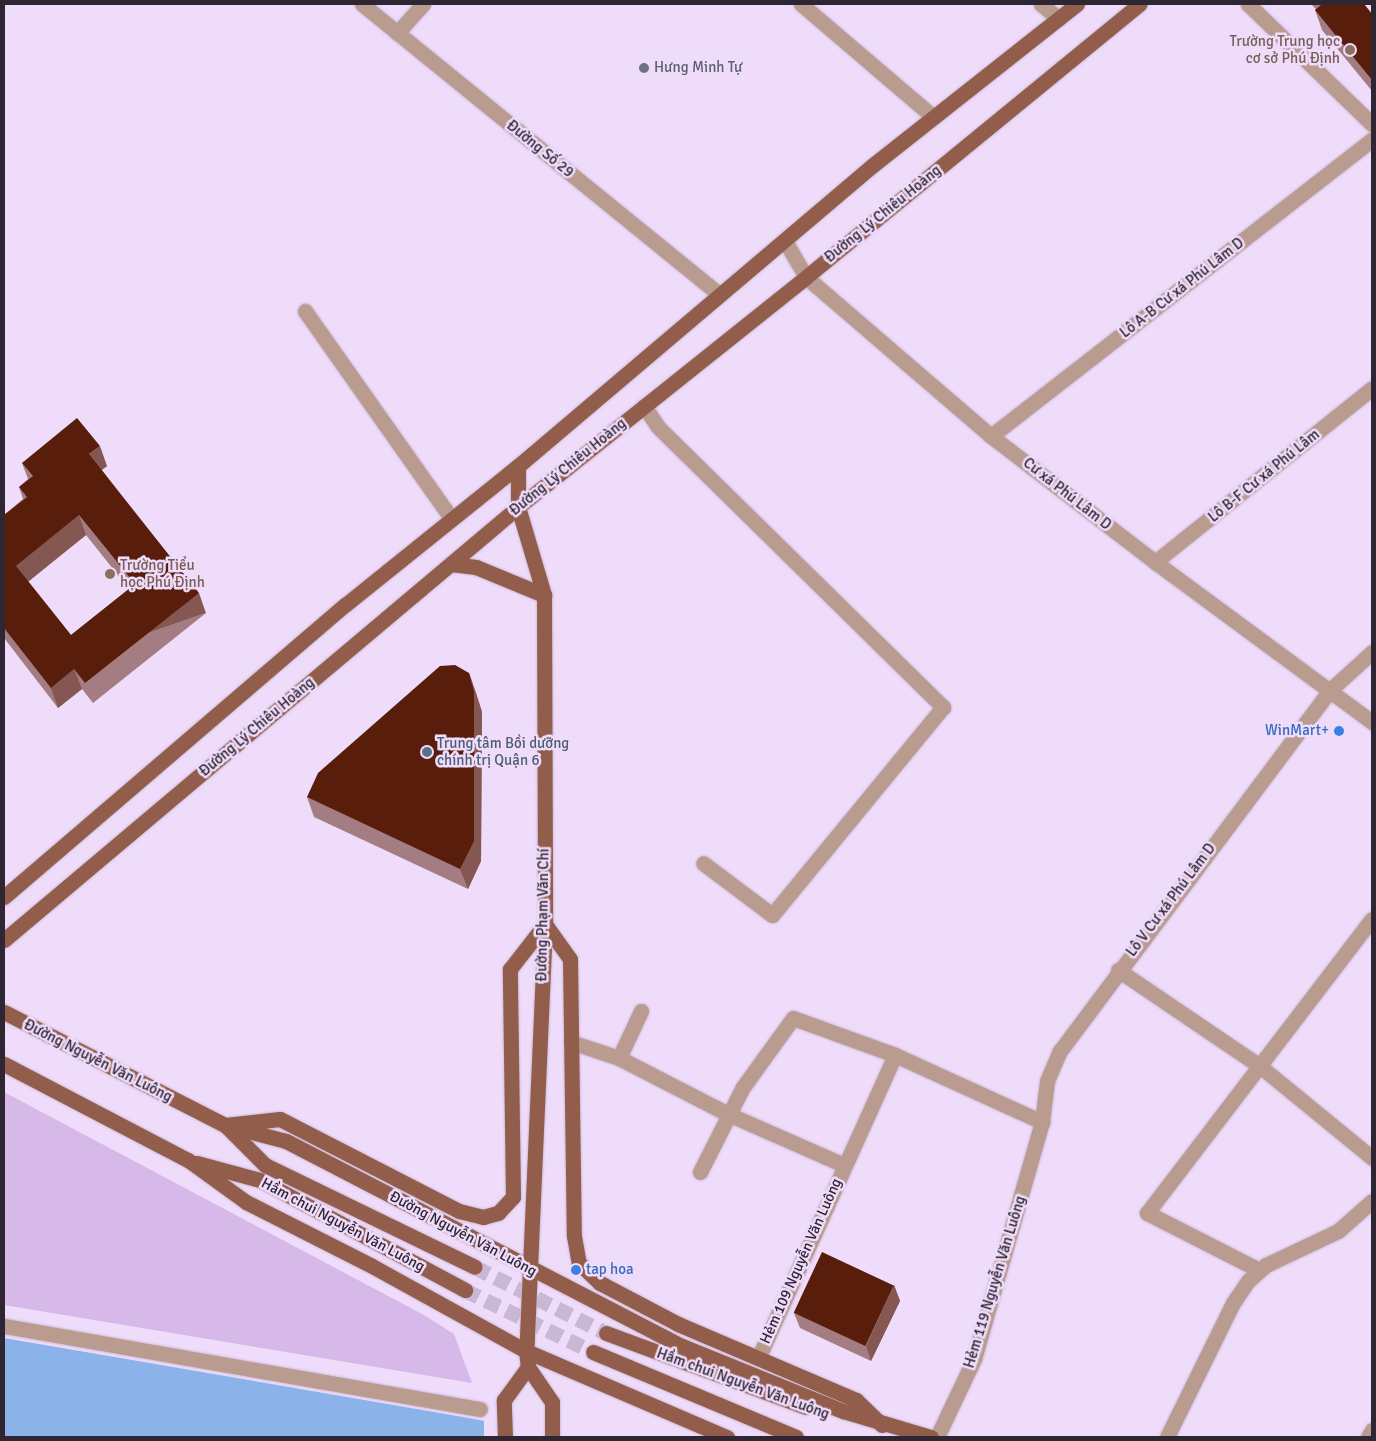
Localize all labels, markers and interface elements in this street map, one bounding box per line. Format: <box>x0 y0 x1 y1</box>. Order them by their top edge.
place label: Trường Trung học cơ sở Phú Định <box>1230 32 1340 67</box>
marker: Trường Trung học cơ sở Phú Định <box>1344 44 1356 56</box>
place label: Hưng Minh Tự <box>654 59 742 77</box>
marker: Hưng Minh Tự <box>638 62 650 74</box>
street label: Đường Số 29 <box>503 116 577 182</box>
street label: Đường Lý Chiêu Hoàng <box>821 161 945 267</box>
street label: Lô A-B Cư xá Phú Lâm D <box>1116 234 1248 342</box>
street label: Đường Lý Chiêu Hoàng <box>506 414 630 520</box>
street label: Lô B-F Cư xá Phú Lâm <box>1205 426 1323 526</box>
street label: Cư xá Phú Lâm D <box>1019 454 1115 534</box>
place label: Trường Tiểu học Phú Định <box>120 556 205 591</box>
marker: Trường Tiểu học Phú Định <box>104 568 116 580</box>
street label: Đường Lý Chiêu Hoàng <box>196 674 318 780</box>
place label: WinMart+ <box>1265 722 1329 740</box>
marker: WinMart+ <box>1333 725 1345 737</box>
place label: Trung tâm Bồi dưỡng chính trị Quận 6 <box>437 734 569 769</box>
marker: Trung tâm Bồi dưỡng chính trị Quận 6 <box>421 746 433 758</box>
street label: Lô V Cư xá Phú Lâm D <box>1122 840 1220 960</box>
street label: Đường Phạm Văn Chí <box>533 848 553 982</box>
street label: Đường Nguyễn Văn Luông <box>21 1016 175 1106</box>
street label: Hầm chui Nguyễn Văn Luông <box>258 1174 428 1276</box>
street label: Hẻm 109 Nguyễn Văn Luông <box>756 1175 846 1347</box>
street label: Đường Nguyễn Văn Luông <box>386 1188 540 1280</box>
street label: Hẻm 119 Nguyễn Văn Luông <box>960 1194 1030 1370</box>
place label: tap hoa <box>586 1261 634 1279</box>
marker: tap hoa <box>570 1264 582 1276</box>
street label: Hầm chui Nguyễn Văn Luông <box>654 1344 832 1424</box>

